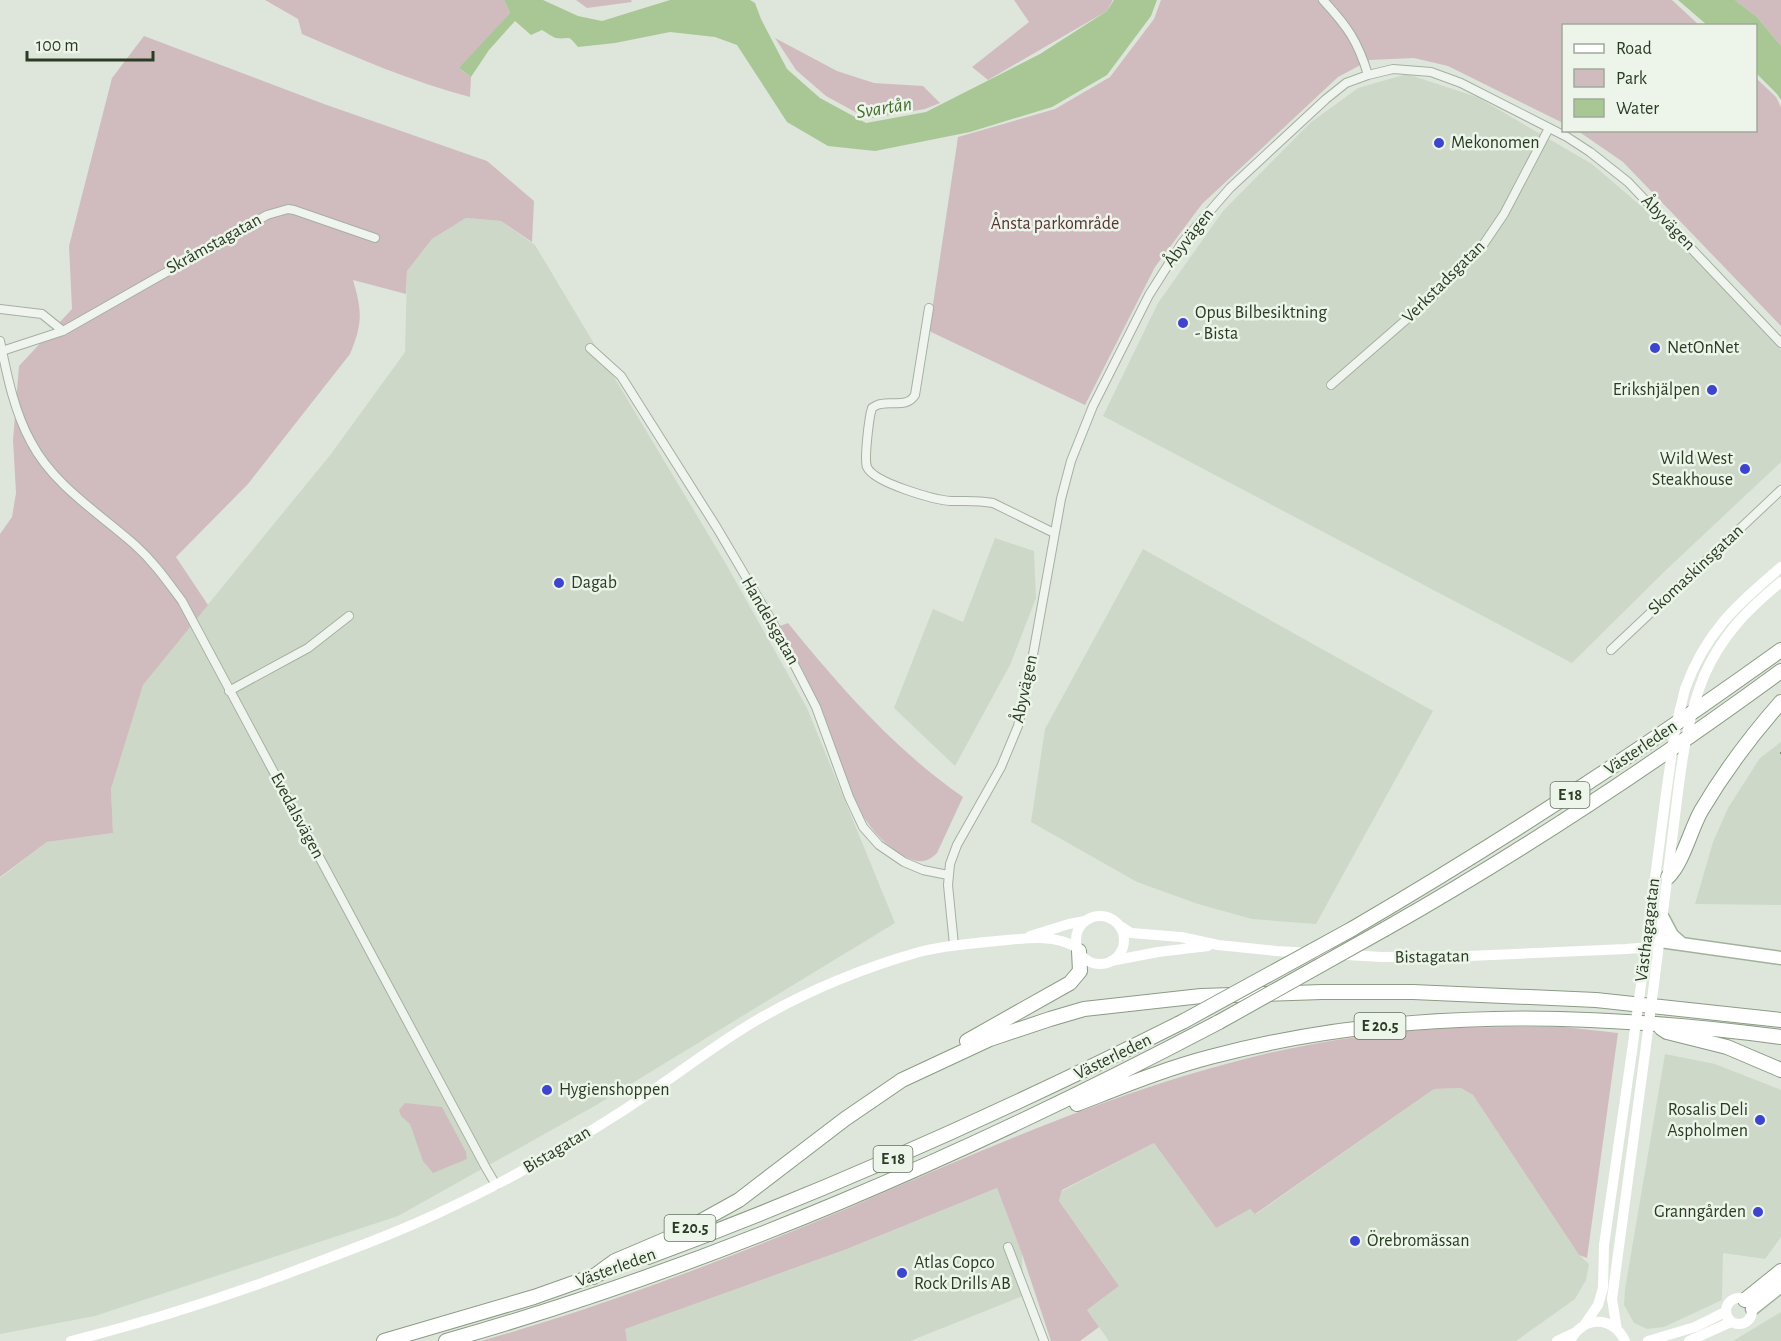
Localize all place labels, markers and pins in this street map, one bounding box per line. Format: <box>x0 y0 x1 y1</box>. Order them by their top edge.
place label: Mekonomen <box>1451 134 1540 152</box>
marker: Mekonomen <box>1432 136 1446 150</box>
place label: Opus Bilbesiktning - Bista <box>1195 304 1327 343</box>
marker: Opus Bilbesiktning - Bista <box>1176 316 1190 330</box>
place label: NetOnNet <box>1667 339 1740 357</box>
marker: NetOnNet <box>1648 341 1662 355</box>
place label: Erikshjälpen <box>1613 381 1700 399</box>
marker: Erikshjälpen <box>1705 383 1719 397</box>
place label: Wild West Steakhouse <box>1652 450 1733 489</box>
marker: Wild West Steakhouse <box>1738 462 1752 476</box>
place label: Dagab <box>571 574 617 592</box>
marker: Dagab <box>552 576 566 590</box>
place label: Hygienshoppen <box>559 1081 670 1099</box>
marker: Hygienshoppen <box>540 1083 554 1097</box>
place label: Rosalis Deli Aspholmen <box>1667 1101 1748 1140</box>
marker: Rosalis Deli Aspholmen <box>1753 1113 1767 1127</box>
place label: Granngården <box>1654 1203 1746 1221</box>
marker: Granngården <box>1751 1205 1765 1219</box>
place label: Örebromässan <box>1367 1230 1470 1250</box>
marker: Örebromässan <box>1348 1234 1362 1248</box>
place label: Atlas Copco Rock Drills AB <box>914 1254 1011 1293</box>
marker: Atlas Copco Rock Drills AB <box>895 1266 909 1280</box>

